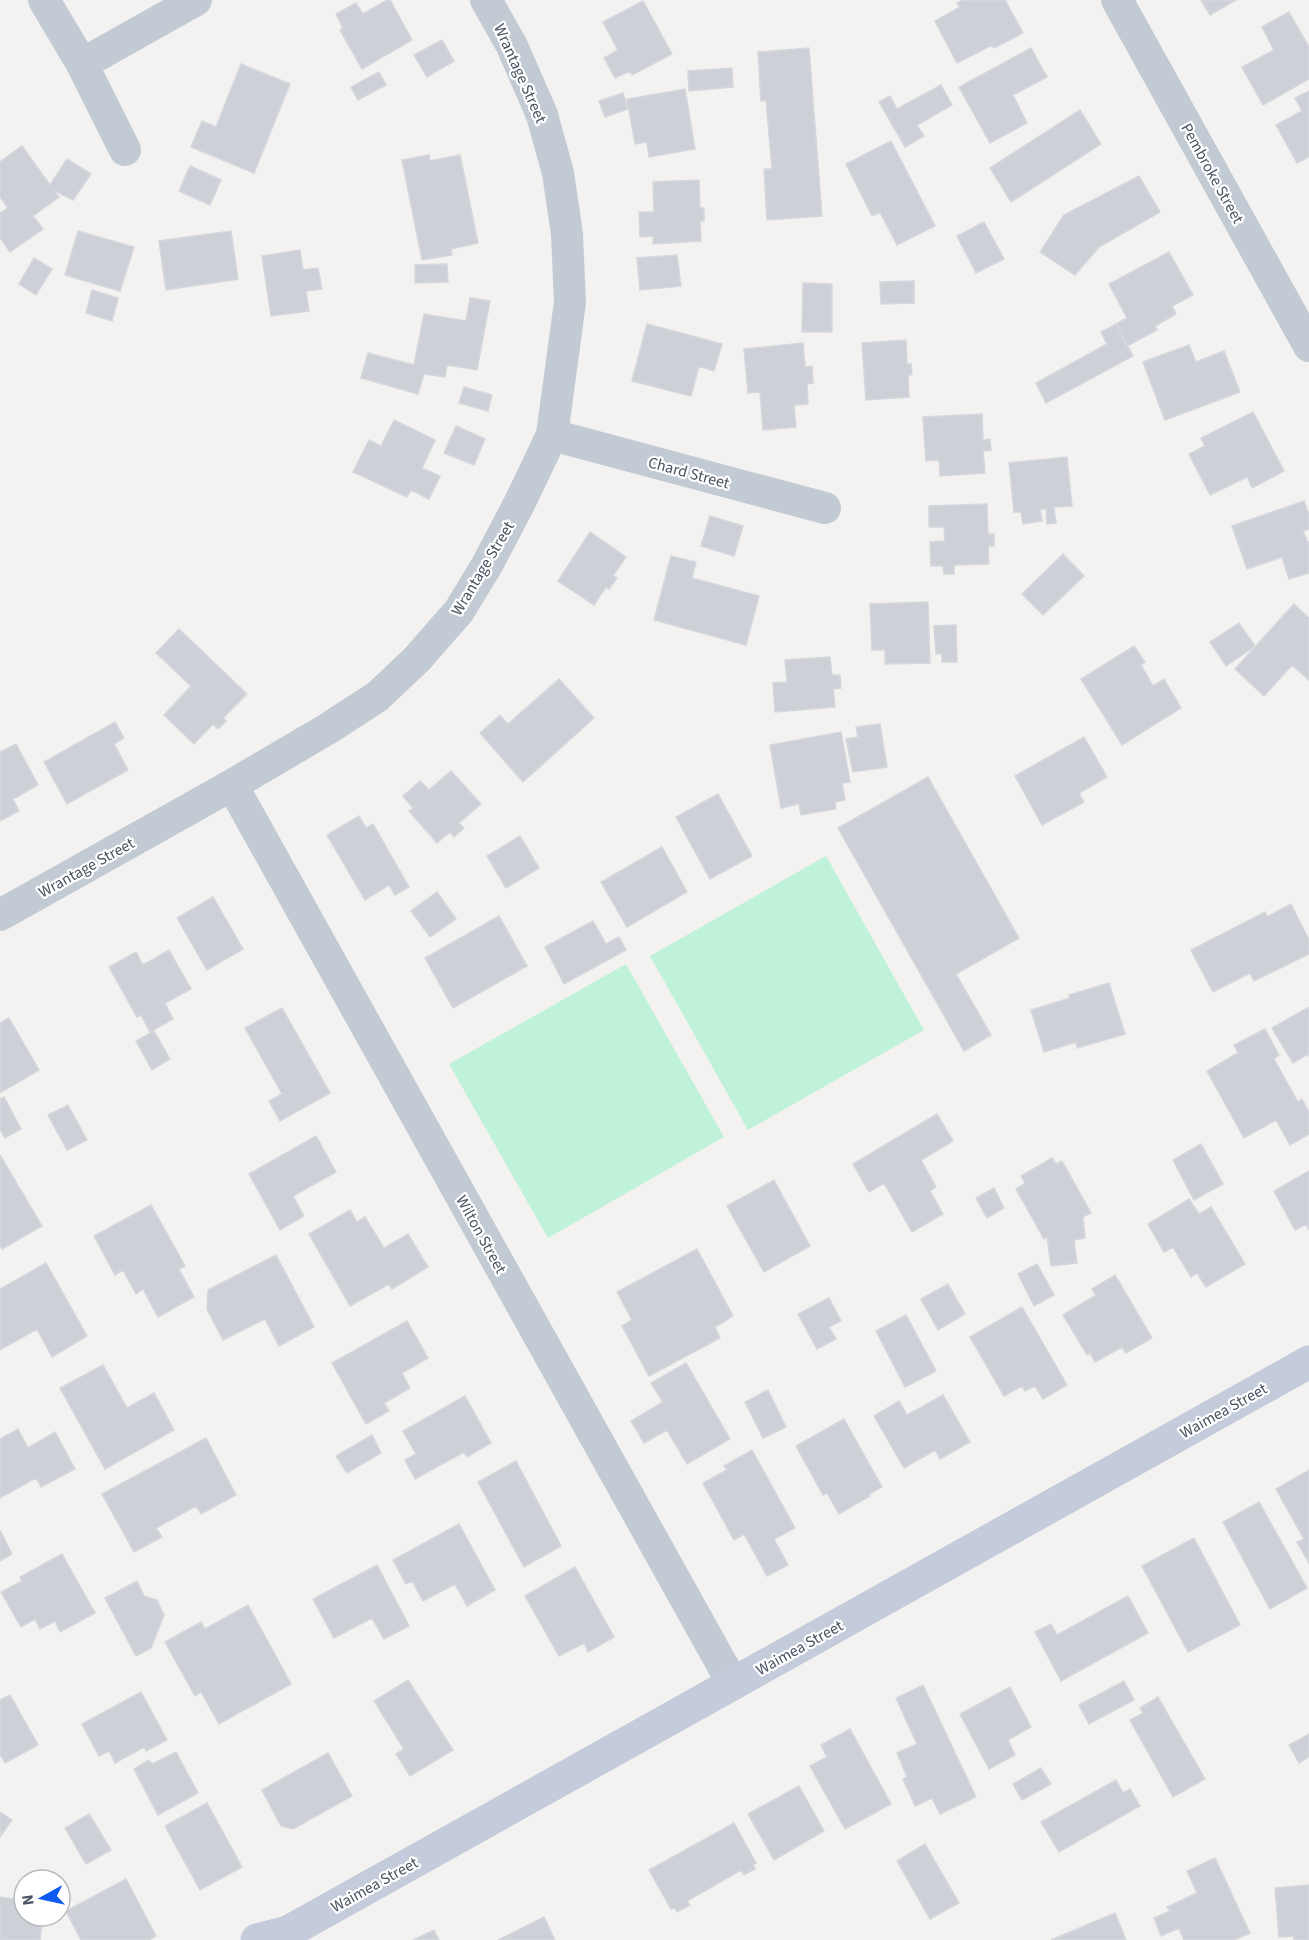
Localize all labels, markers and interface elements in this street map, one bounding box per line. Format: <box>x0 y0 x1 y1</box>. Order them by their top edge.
street label: Wrantage Street <box>488 20 552 127</box>
street label: Pembroke Street <box>1175 119 1249 228</box>
street label: Chard Street <box>646 452 732 495</box>
street label: Wrantage Street <box>446 517 520 620</box>
street label: Wrantage Street <box>34 832 139 903</box>
street label: Wilton Street <box>451 1191 512 1278</box>
street label: Waimea Street <box>1176 1378 1272 1444</box>
street label: Waimea Street <box>752 1615 848 1681</box>
street label: Waimea Street <box>327 1852 423 1918</box>
north arrow <box>12 1868 72 1928</box>
text: N <box>17 1893 40 1907</box>

